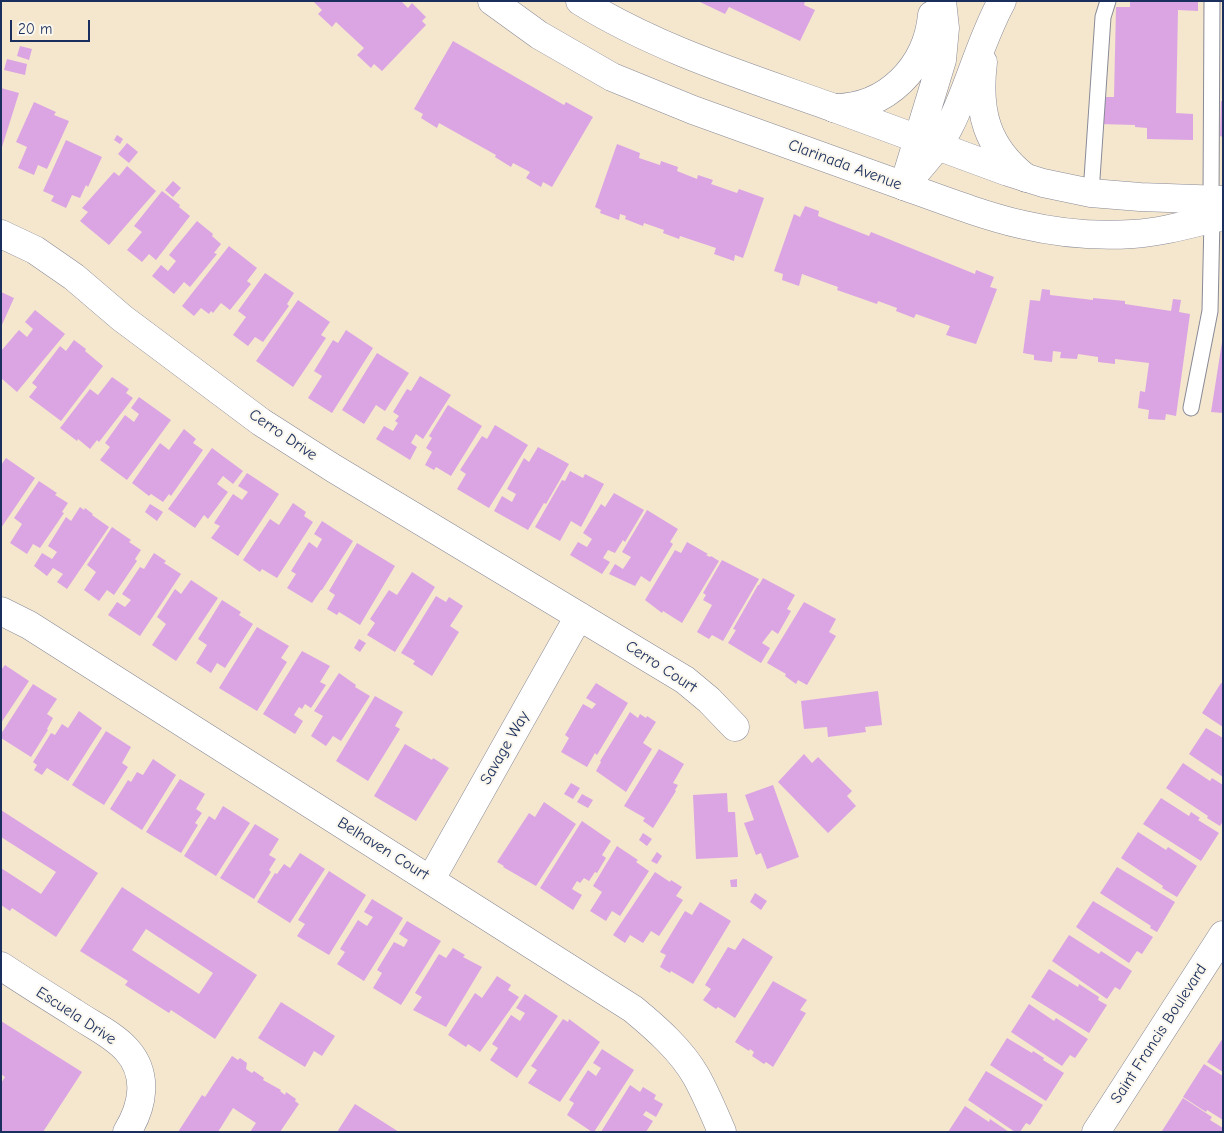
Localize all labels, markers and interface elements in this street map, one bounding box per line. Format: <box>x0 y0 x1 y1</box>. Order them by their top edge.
scale bar <box>12 10 92 42</box>
text: 20 m <box>18 20 52 38</box>
street label: Clarinada Avenue <box>786 136 904 194</box>
street label: Cerro Drive <box>245 405 321 465</box>
street label: Cerro Court <box>622 637 700 697</box>
street label: Savage Way <box>476 708 534 788</box>
street label: Belhaven Court <box>334 813 432 885</box>
street label: Saint Francis Boulevard <box>1107 961 1211 1107</box>
street label: Escuela Drive <box>32 983 120 1049</box>

